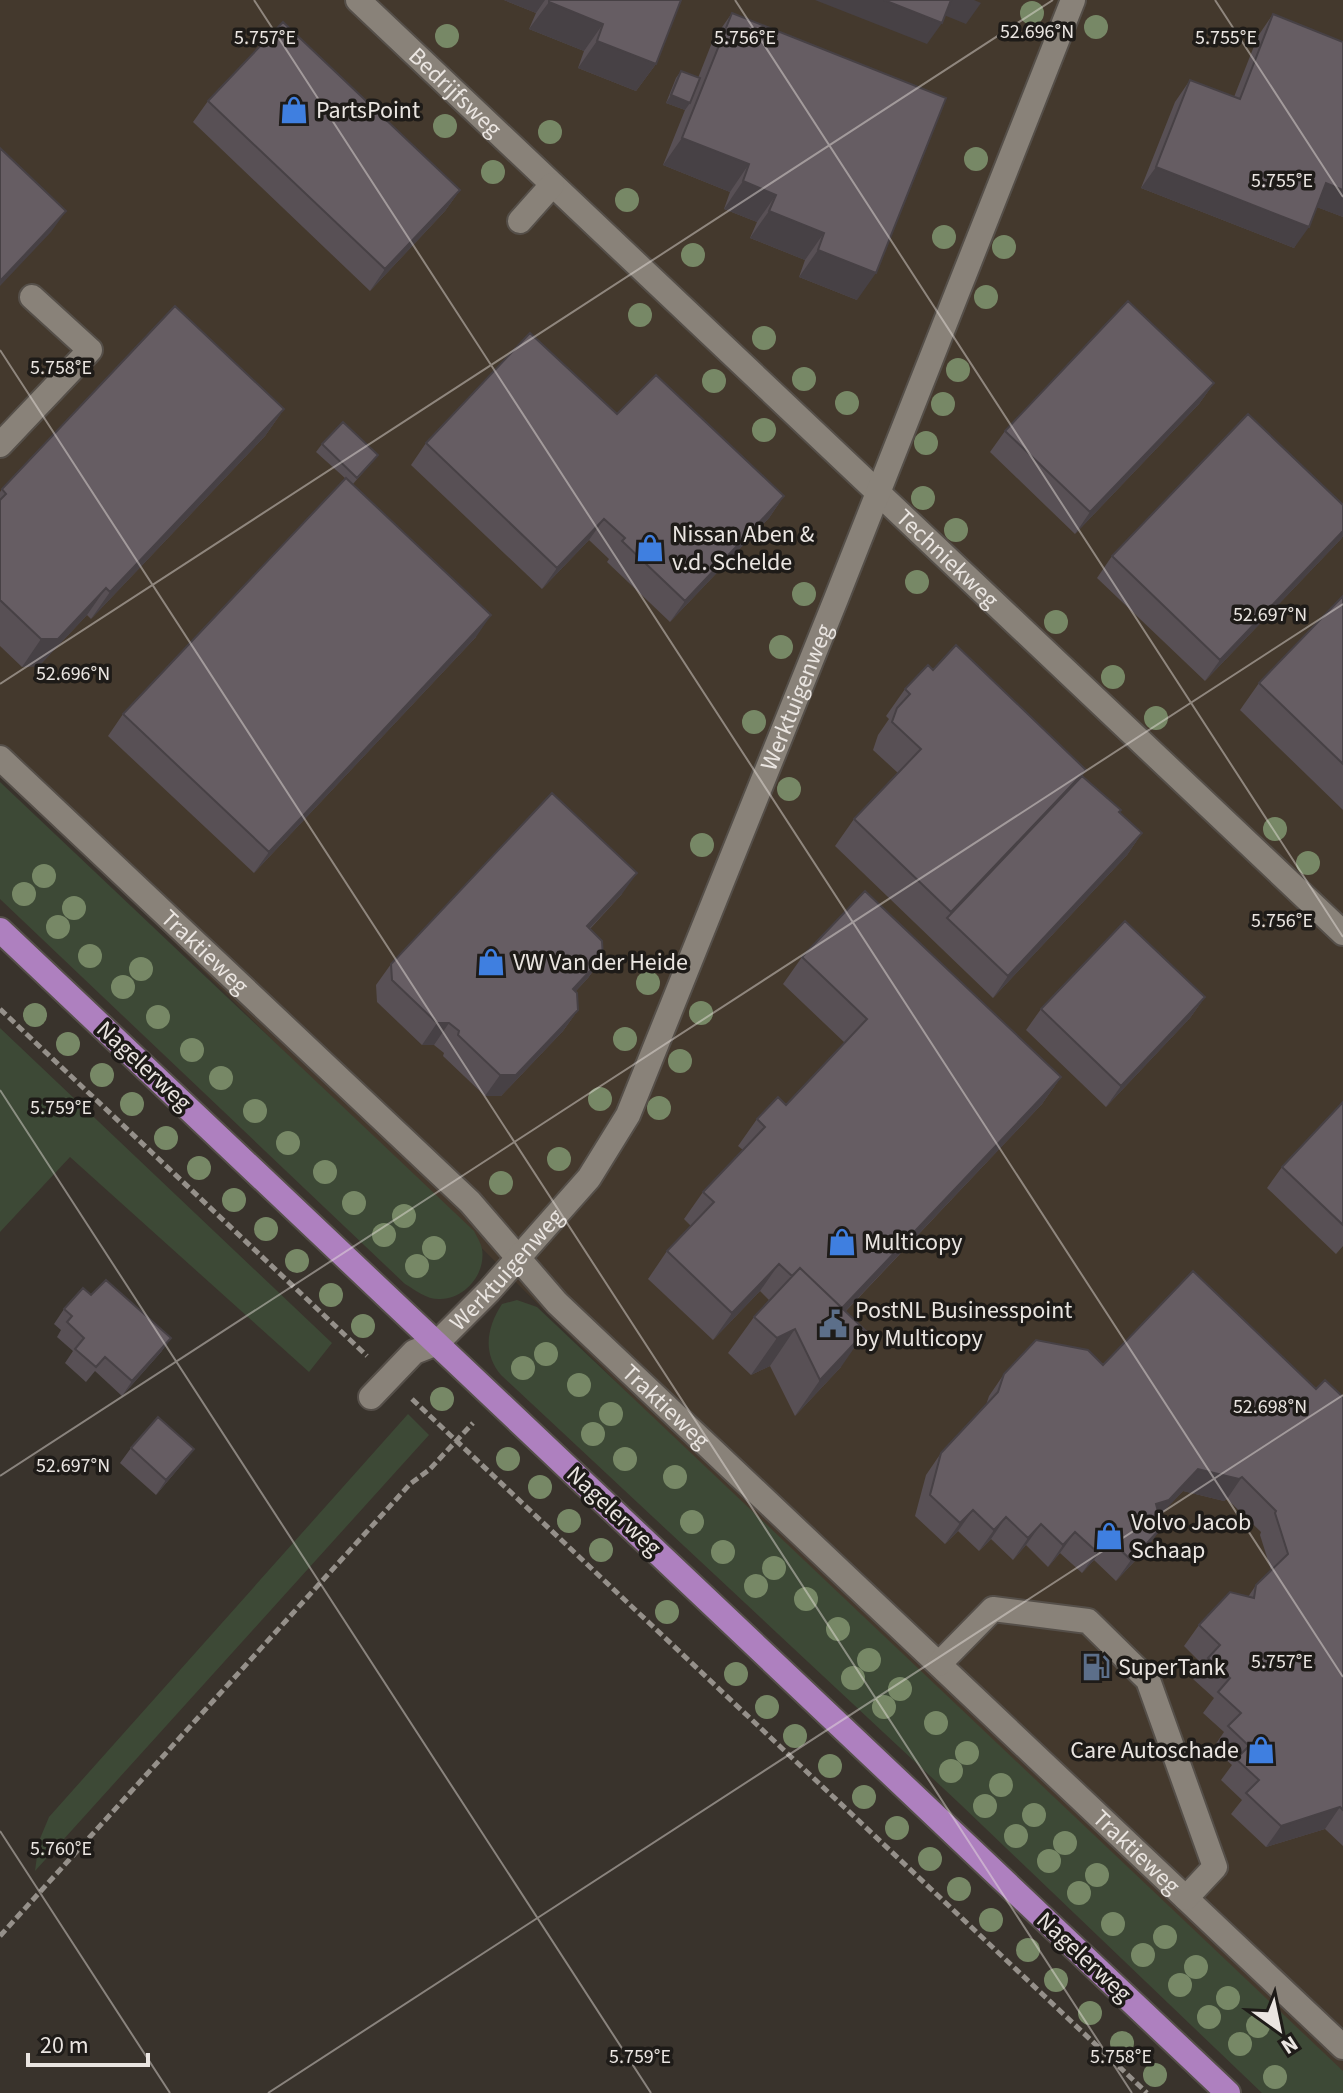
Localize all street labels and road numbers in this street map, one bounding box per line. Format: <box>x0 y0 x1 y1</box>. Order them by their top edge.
street label: Bedrijfsweg <box>401 39 510 145</box>
street label: Techniekweg <box>888 501 1007 616</box>
street label: Werktuigenweg <box>751 619 842 776</box>
street label: Traktieweg <box>153 901 257 1002</box>
street label: Nagelerweg <box>89 1013 199 1119</box>
street label: Werktuigenweg <box>441 1201 572 1339</box>
street label: Traktieweg <box>614 1356 718 1457</box>
street label: Nagelerweg <box>559 1458 669 1564</box>
street label: Traktieweg <box>1085 1801 1189 1902</box>
street label: Nagelerweg <box>1029 1904 1139 2010</box>

